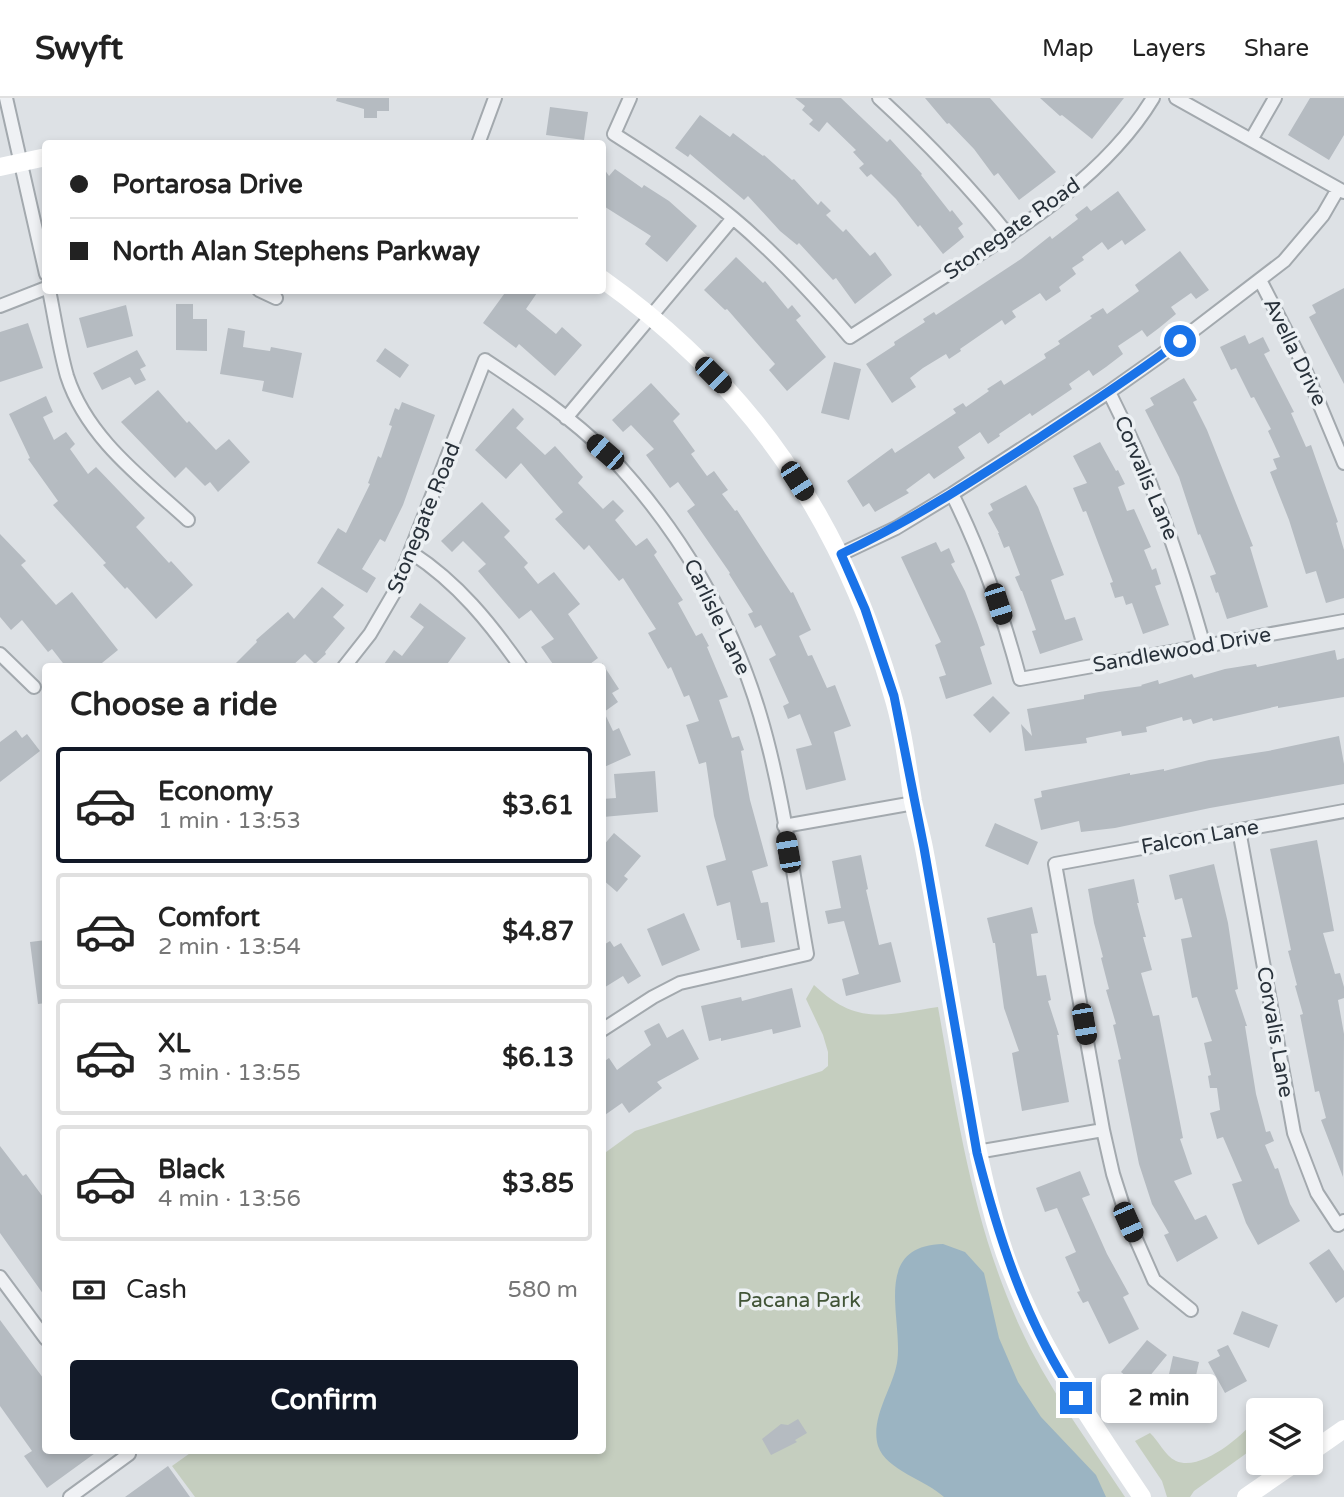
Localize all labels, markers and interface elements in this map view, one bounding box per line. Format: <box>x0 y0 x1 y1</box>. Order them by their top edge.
text: Swyft <box>35 29 123 68</box>
text: Map <box>1042 34 1094 63</box>
text: Layers <box>1132 34 1206 63</box>
text: Share <box>1244 34 1309 63</box>
text: Portarosa Drive <box>112 169 303 200</box>
street label: Stonegate Road <box>939 173 1085 285</box>
text: North Alan Stephens Parkway <box>112 236 480 267</box>
street label: Avella Drive <box>1258 294 1332 410</box>
route start <box>1164 325 1196 357</box>
car <box>691 353 736 397</box>
street label: Corvalis Lane <box>1109 412 1183 544</box>
car <box>583 430 628 474</box>
street label: Stonegate Road <box>382 439 466 597</box>
car <box>777 458 818 504</box>
street label: Carlisle Lane <box>678 555 756 679</box>
car <box>982 581 1015 627</box>
street label: Sandlewood Drive <box>1091 622 1273 678</box>
text: Choose a ride <box>70 686 277 724</box>
icon: car <box>74 774 137 837</box>
text: Economy <box>158 776 273 807</box>
text: $3.61 <box>502 790 574 821</box>
text: 1 min · 13:53 <box>158 807 301 835</box>
street label: Falcon Lane <box>1139 814 1261 860</box>
car <box>775 829 802 875</box>
icon: car <box>74 900 137 963</box>
text: Comfort <box>158 902 260 933</box>
text: $4.87 <box>502 916 574 947</box>
text: 2 min · 13:54 <box>158 933 301 961</box>
street label: Corvalis Lane <box>1251 965 1299 1099</box>
car <box>1071 1001 1098 1047</box>
icon: car <box>74 1026 137 1089</box>
text: XL <box>158 1028 190 1059</box>
text: $6.13 <box>502 1042 574 1073</box>
text: 3 min · 13:55 <box>158 1059 301 1087</box>
icon: car <box>74 1152 137 1215</box>
text: Black <box>158 1154 225 1185</box>
text: $3.85 <box>502 1168 574 1199</box>
text: 4 min · 13:56 <box>158 1185 301 1213</box>
car <box>1110 1199 1147 1245</box>
icon: cash <box>70 1271 108 1309</box>
text: Cash <box>126 1274 187 1305</box>
text: 580 m <box>508 1276 578 1304</box>
park label: Pacana Park <box>737 1288 861 1313</box>
button: Confirm <box>70 1360 578 1440</box>
callout: 2 min <box>1100 1374 1216 1422</box>
route end <box>1060 1382 1092 1414</box>
text: 2 min <box>1128 1384 1190 1412</box>
map controls <box>1246 1398 1323 1475</box>
button: layers <box>1246 1398 1323 1475</box>

